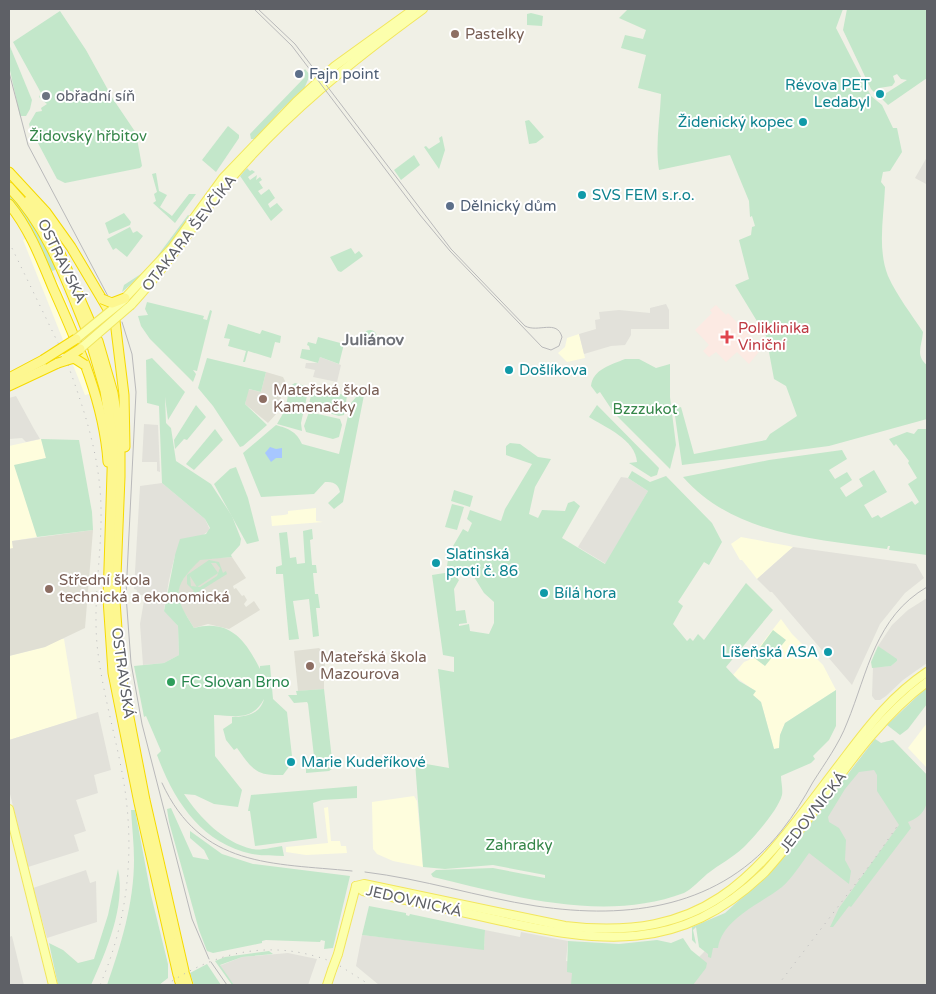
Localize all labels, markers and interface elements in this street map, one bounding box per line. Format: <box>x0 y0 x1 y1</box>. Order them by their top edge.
place label: Pastelky <box>465 25 524 43</box>
marker: Pastelky <box>449 28 461 40</box>
place label: Fajn point <box>309 65 380 83</box>
marker: Fajn point <box>293 68 305 80</box>
place label: Révova PET Ledabyl <box>785 76 870 111</box>
place label: obřadní síň <box>56 87 135 105</box>
marker: Révova PET Ledabyl <box>874 88 886 100</box>
marker: obřadní síň <box>40 90 52 102</box>
place label: Židenický kopec <box>678 113 793 131</box>
marker: Židenický kopec <box>797 116 809 128</box>
park label: Židovský hřbitov <box>29 127 147 145</box>
street label: OTAKARA ŠEVČÍKA <box>138 171 240 295</box>
place label: SVS FEM s.r.o. <box>592 186 695 204</box>
marker: SVS FEM s.r.o. <box>576 189 588 201</box>
place label: Dělnický dům <box>460 197 557 215</box>
marker: Dělnický dům <box>444 200 456 212</box>
street label: OSTRAVSKÁ <box>34 216 90 306</box>
place label: Poliklinika Viniční <box>738 319 809 354</box>
district label: Juliánov <box>341 330 405 350</box>
marker: Poliklinika Viniční <box>720 330 734 344</box>
place label: Došlíkova <box>519 361 587 379</box>
marker: Došlíkova <box>503 364 515 376</box>
place label: Mateřská škola Kamenačky <box>273 381 380 416</box>
marker: Mateřská škola Kamenačky <box>257 393 269 405</box>
park label: Bzzzukot <box>613 400 678 418</box>
place label: Slatinská proti č. 86 <box>446 545 518 580</box>
marker: Slatinská proti č. 86 <box>430 557 442 569</box>
place label: Střední škola technická a ekonomická <box>59 571 230 606</box>
marker: Střední škola technická a ekonomická <box>43 583 55 595</box>
place label: Bílá hora <box>554 584 617 602</box>
marker: Bílá hora <box>538 587 550 599</box>
street label: OSTRAVSKÁ <box>108 626 138 720</box>
place label: Líšeňská ASA <box>722 643 818 661</box>
marker: Líšeňská ASA <box>822 646 834 658</box>
place label: Mateřská škola Mazourova <box>320 648 427 683</box>
marker: Mateřská škola Mazourova <box>304 660 316 672</box>
place label: FC Slovan Brno <box>181 673 290 691</box>
marker: FC Slovan Brno <box>165 676 177 688</box>
place label: Marie Kudeříkové <box>301 753 426 771</box>
marker: Marie Kudeříkové <box>285 756 297 768</box>
street label: JEDOVNICKÁ <box>776 768 850 856</box>
park label: Zahradky <box>485 836 553 854</box>
street label: JEDOVNICKÁ <box>364 881 464 921</box>

